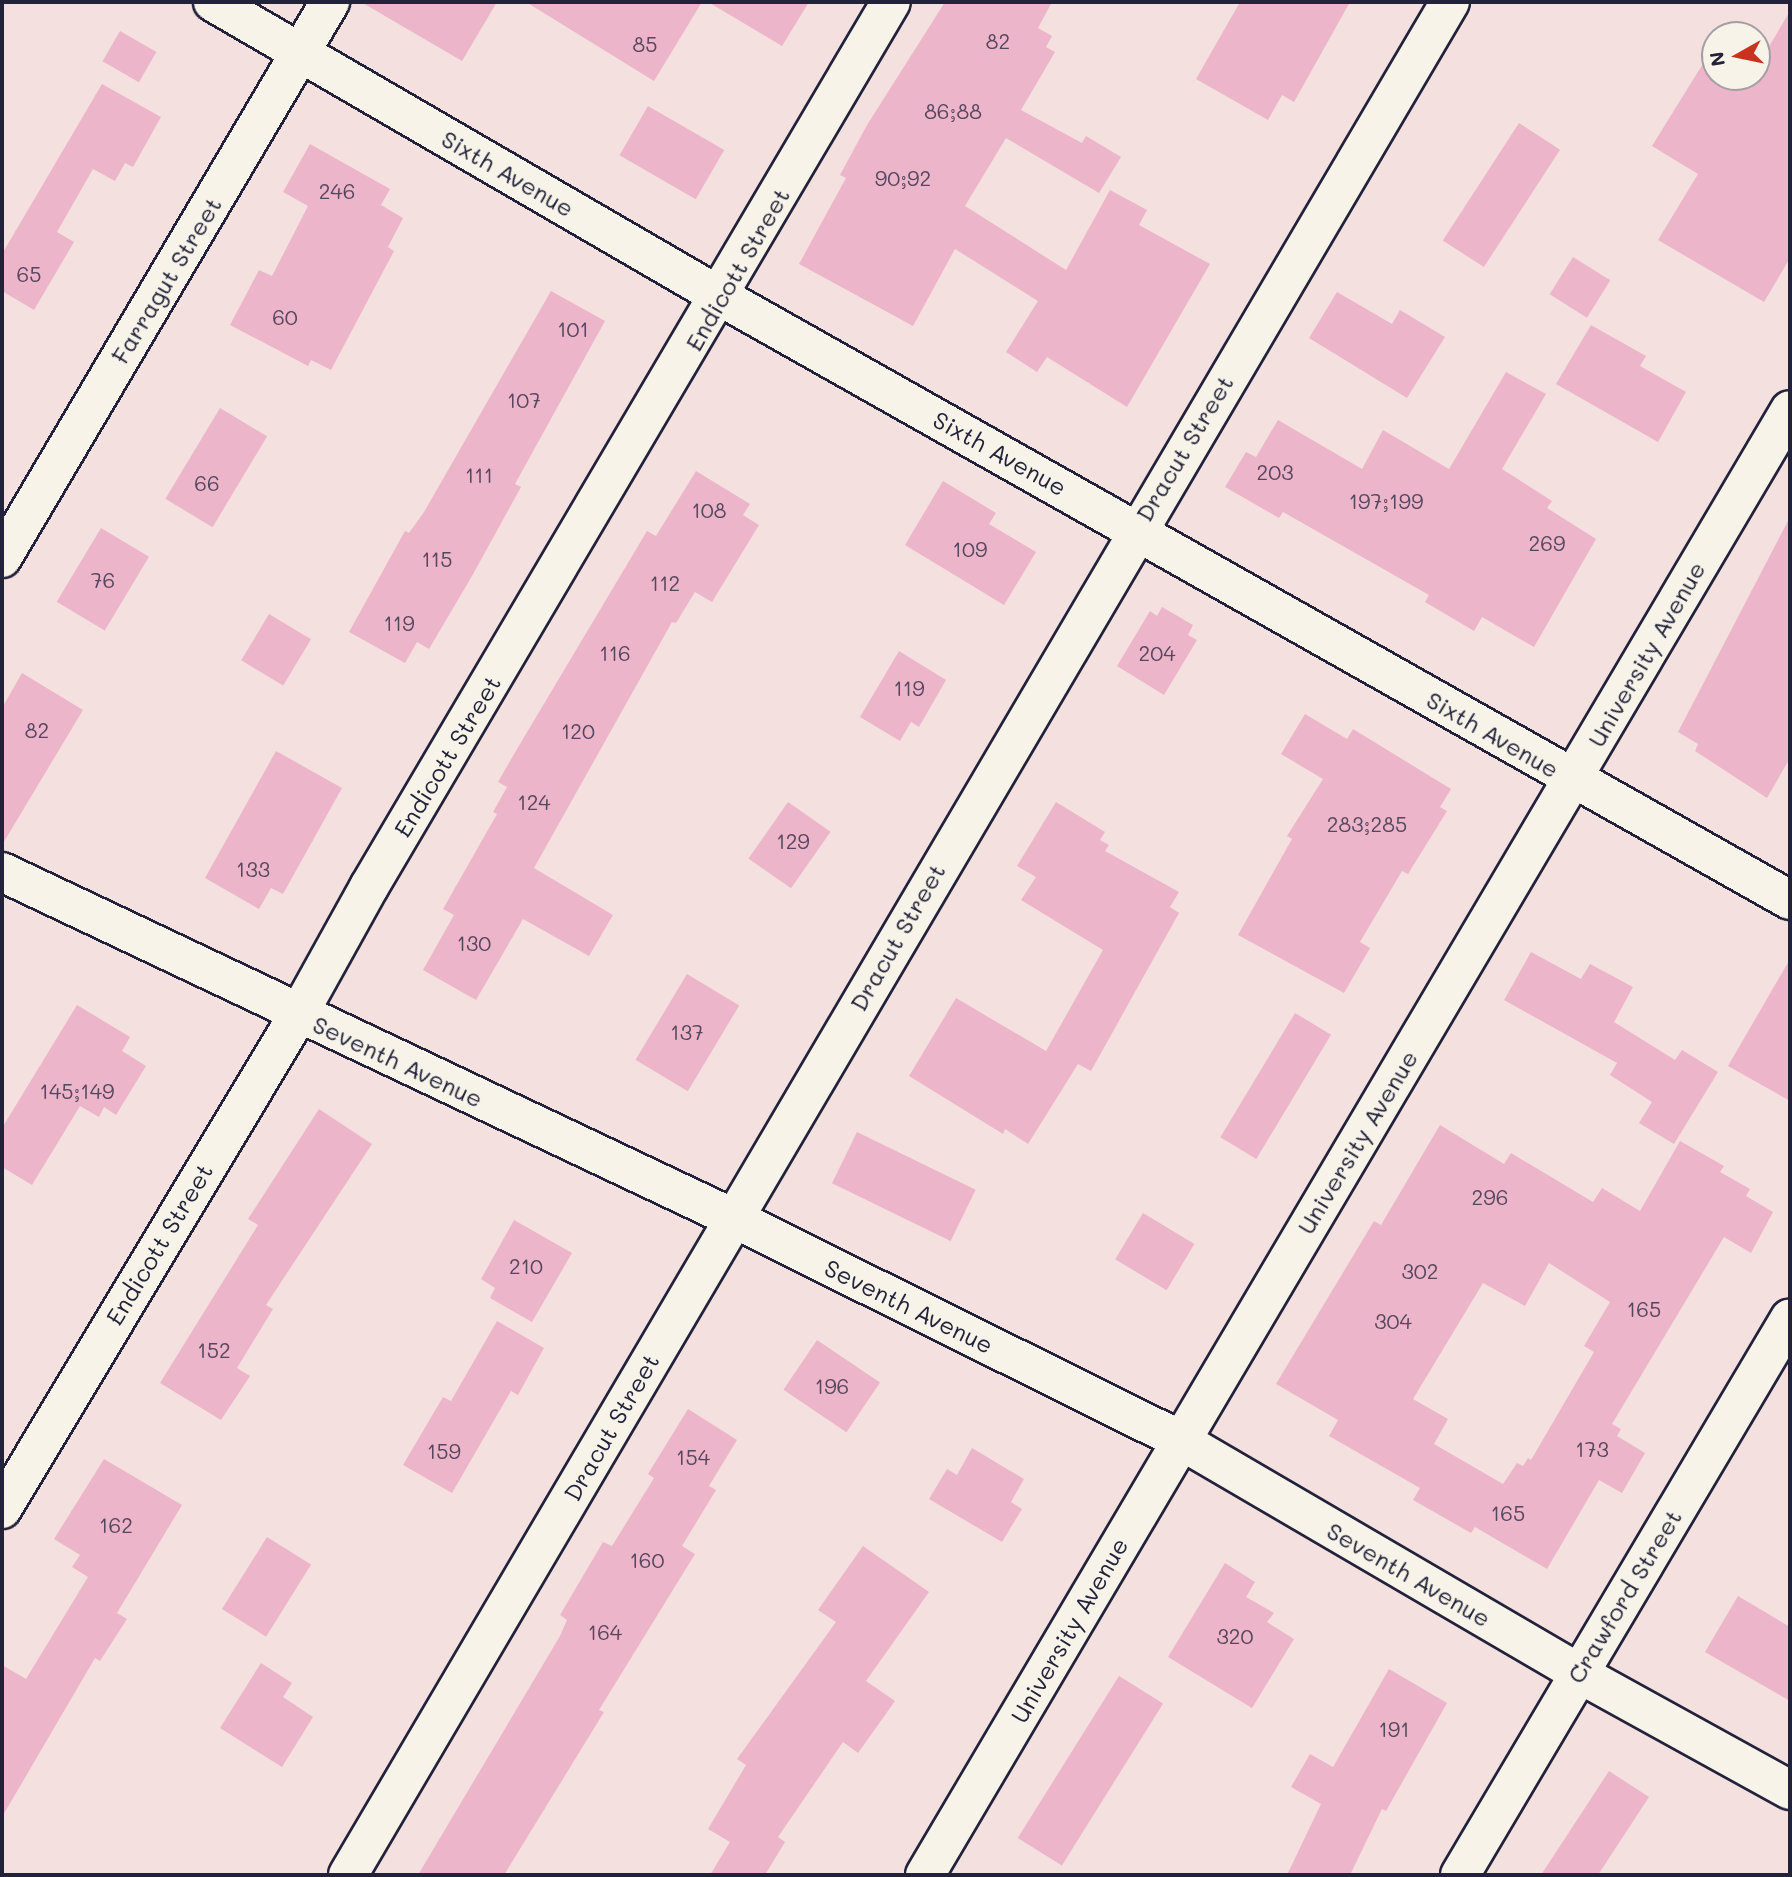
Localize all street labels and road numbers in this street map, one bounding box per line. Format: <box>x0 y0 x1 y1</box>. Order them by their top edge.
street label: Sixth Avenue <box>437 124 579 222</box>
street label: Endicott Street <box>679 182 795 356</box>
street label: Farragut Street <box>105 192 227 368</box>
street label: Dracut Street <box>1129 370 1239 526</box>
street label: Sixth Avenue <box>928 405 1072 501</box>
street label: University Avenue <box>1581 556 1711 752</box>
street label: Endicott Street <box>387 670 507 842</box>
street label: Sixth Avenue <box>1422 685 1564 783</box>
street label: Dracut Street <box>843 858 951 1016</box>
street label: Seventh Avenue <box>309 1009 487 1113</box>
street label: University Avenue <box>1291 1045 1423 1239</box>
street label: Endicott Street <box>99 1158 219 1330</box>
street label: Seventh Avenue <box>820 1253 998 1359</box>
street label: Dracut Street <box>557 1348 665 1506</box>
street label: Crawford Street <box>1561 1504 1687 1688</box>
street label: Seventh Avenue <box>1322 1516 1496 1632</box>
street label: University Avenue <box>1004 1532 1134 1728</box>

